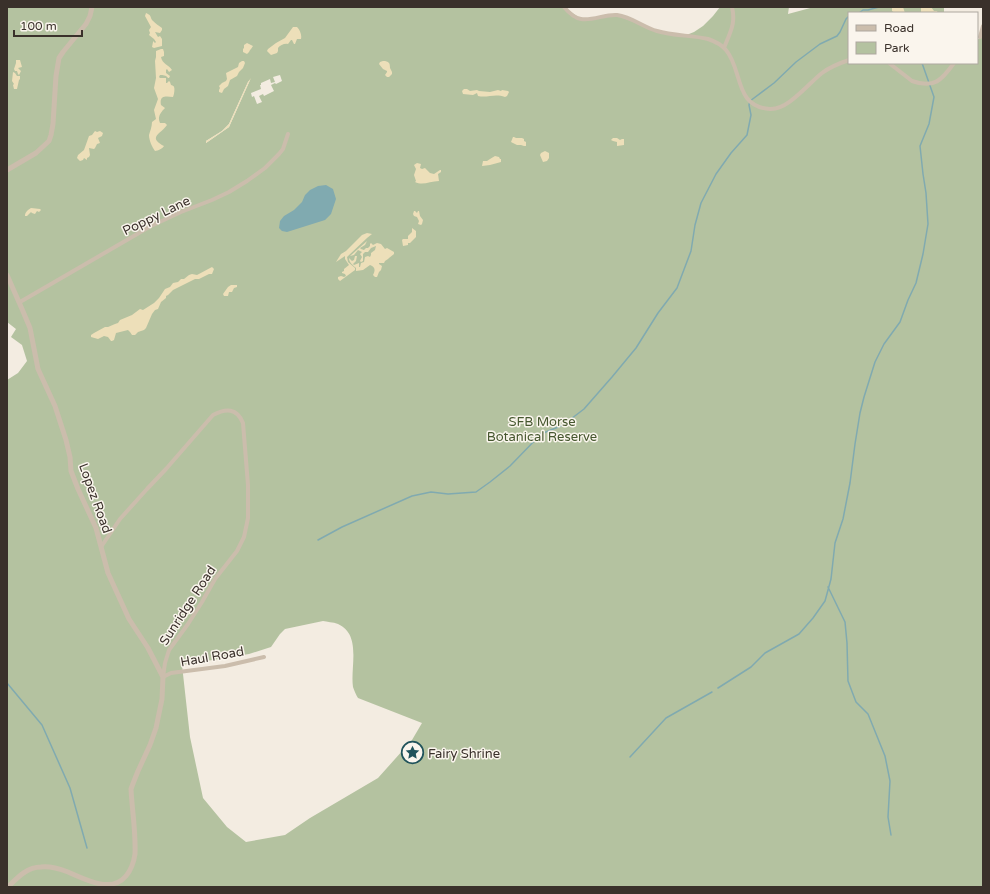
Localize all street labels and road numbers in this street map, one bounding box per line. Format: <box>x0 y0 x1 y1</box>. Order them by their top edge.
street label: Poppy Lane <box>120 193 193 239</box>
street label: Lopez Road <box>75 461 115 536</box>
street label: Sunridge Road <box>156 563 220 648</box>
street label: Haul Road <box>179 644 245 670</box>

